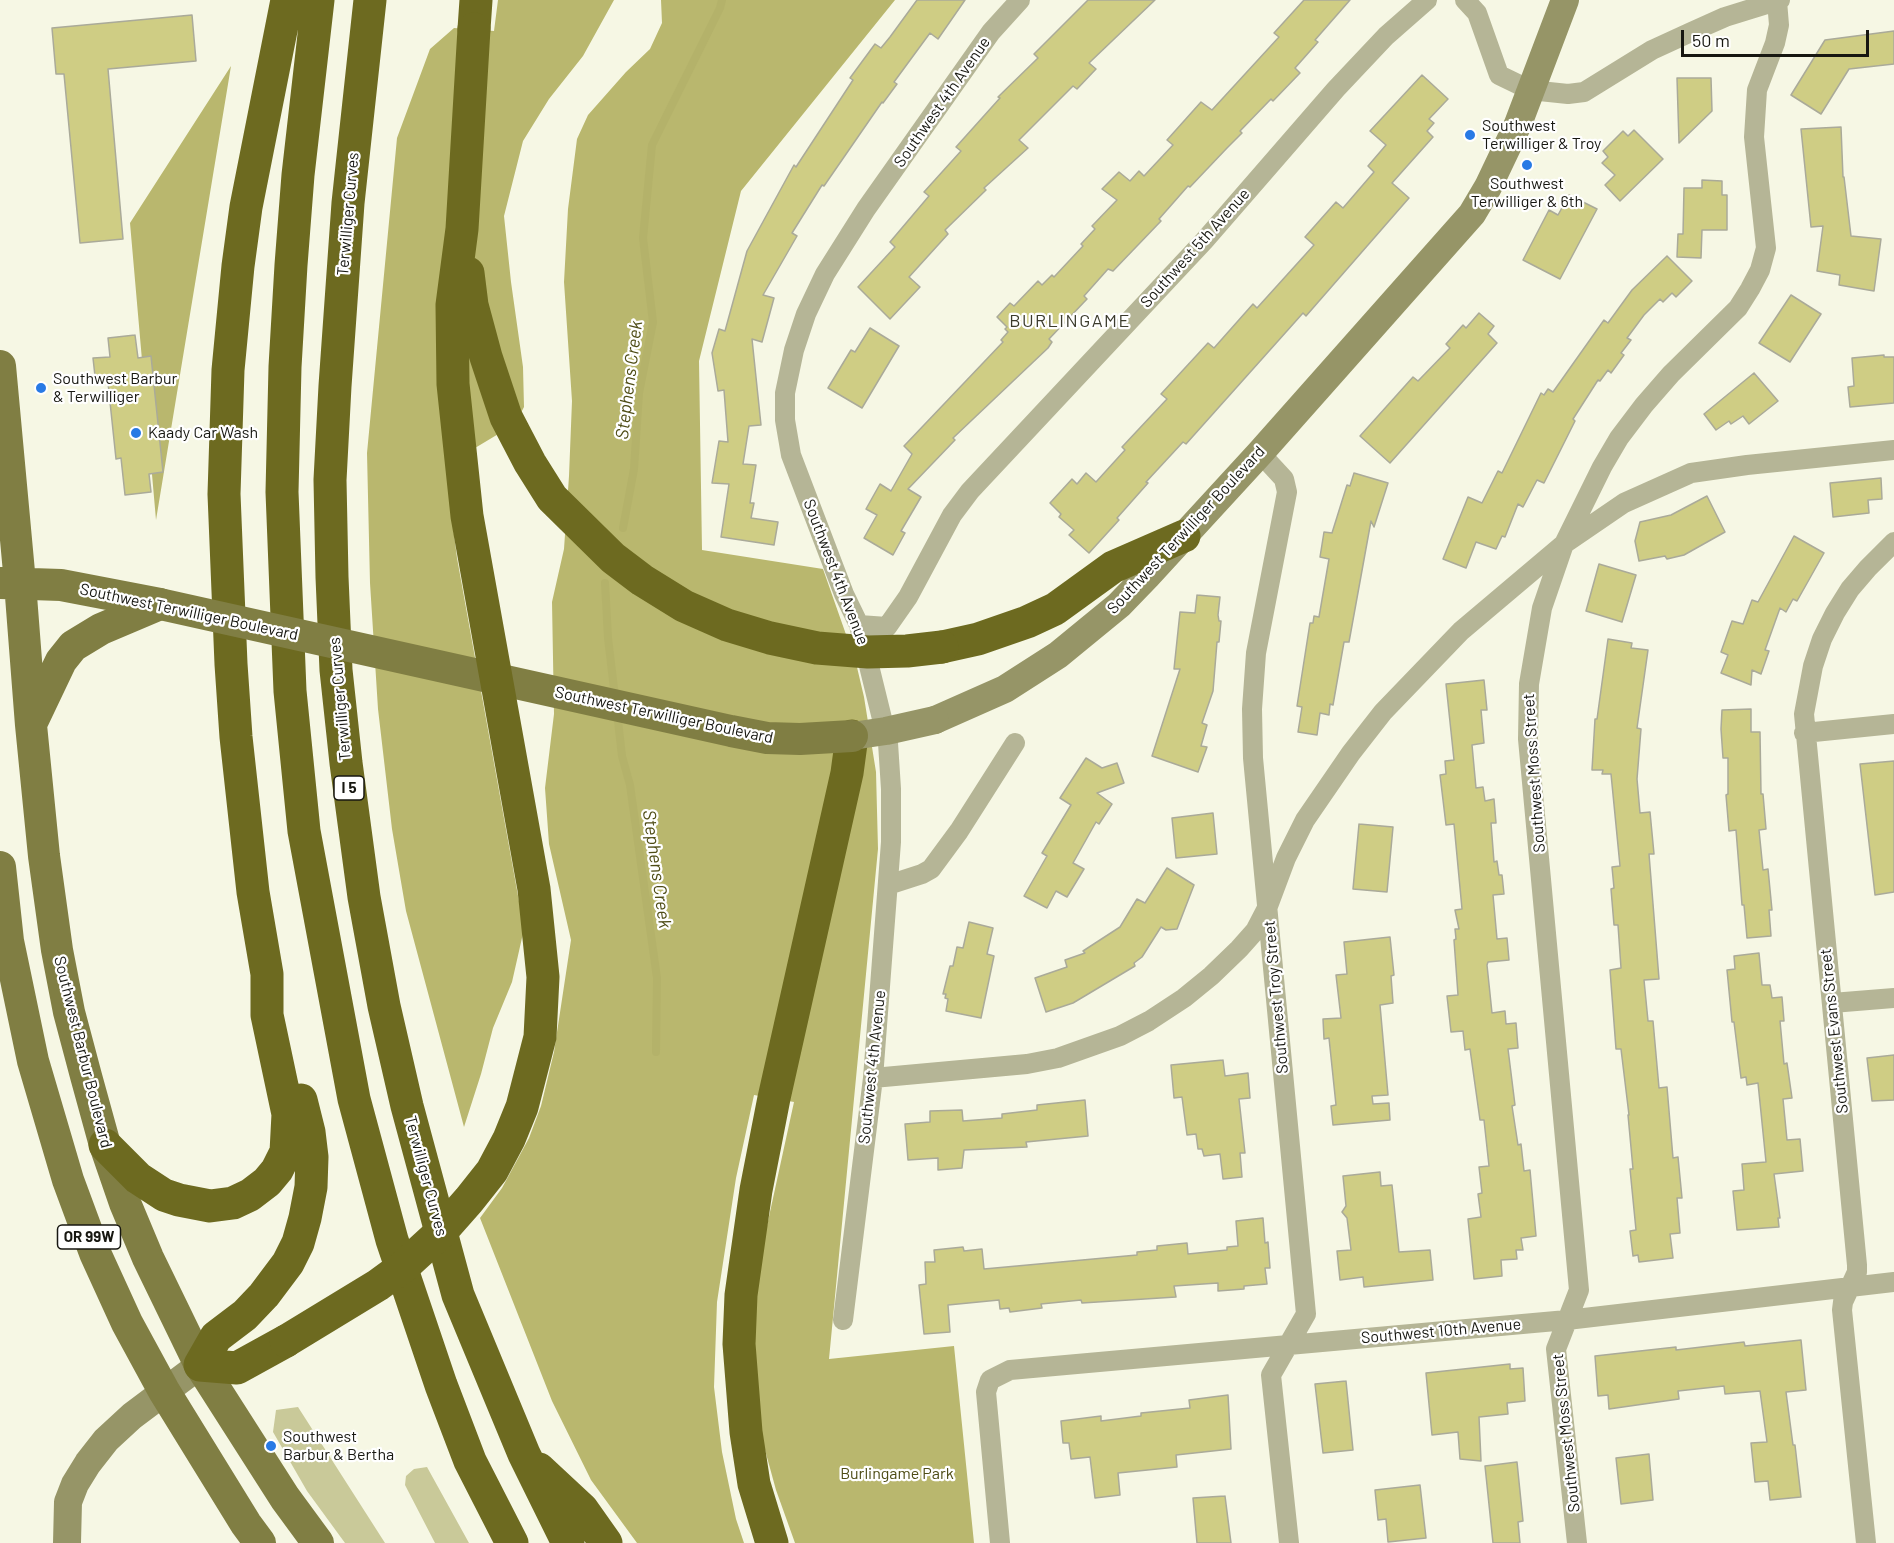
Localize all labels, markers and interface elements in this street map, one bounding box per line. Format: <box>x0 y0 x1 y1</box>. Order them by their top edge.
scale bar <box>1684 18 1872 56</box>
text: 50 m <box>1692 29 1730 51</box>
street label: Southwest 4th Avenue <box>890 33 994 171</box>
place label: Southwest Terwilliger & Troy <box>1482 116 1601 154</box>
marker: Southwest Terwilliger & Troy <box>1463 128 1477 142</box>
street label: Terwilliger Curves <box>333 151 363 277</box>
marker: Southwest Terwilliger & 6th <box>1520 158 1534 172</box>
place label: Southwest Terwilliger & 6th <box>1471 174 1583 212</box>
street label: Southwest 5th Avenue <box>1136 184 1254 312</box>
district label: BURLINGAME <box>1009 310 1131 332</box>
water label: Stephens Creek <box>611 319 647 441</box>
place label: Southwest Barbur & Terwilliger <box>53 369 177 407</box>
marker: Southwest Barbur & Terwilliger <box>34 381 48 395</box>
place label: Kaady Car Wash <box>148 423 258 443</box>
marker: Kaady Car Wash <box>129 426 143 440</box>
street label: Southwest Terwilliger Boulevard <box>1103 442 1269 618</box>
street label: Southwest 4th Avenue <box>799 496 873 648</box>
street label: Southwest Terwilliger Boulevard <box>78 579 300 645</box>
street label: Terwilliger Curves <box>325 636 355 762</box>
street label: Southwest Terwilliger Boulevard <box>553 682 775 748</box>
street label: Southwest Moss Street <box>1519 693 1549 853</box>
road number: I 5 <box>334 776 364 800</box>
water label: Stephens Creek <box>638 808 676 930</box>
street label: Southwest Troy Street <box>1260 919 1292 1075</box>
street label: Southwest Evans Street <box>1816 948 1852 1114</box>
street label: Southwest Barbur Boulevard <box>50 954 116 1150</box>
street label: Southwest 4th Avenue <box>854 989 890 1145</box>
street label: Terwilliger Curves <box>401 1114 451 1238</box>
road number: OR 99W <box>58 1225 121 1249</box>
street label: Southwest 10th Avenue <box>1360 1314 1522 1348</box>
street label: Southwest Moss Street <box>1548 1353 1584 1513</box>
place label: Southwest Barbur & Bertha <box>283 1427 394 1465</box>
marker: Southwest Barbur & Bertha <box>264 1439 278 1453</box>
park label: Burlingame Park <box>840 1464 954 1484</box>

